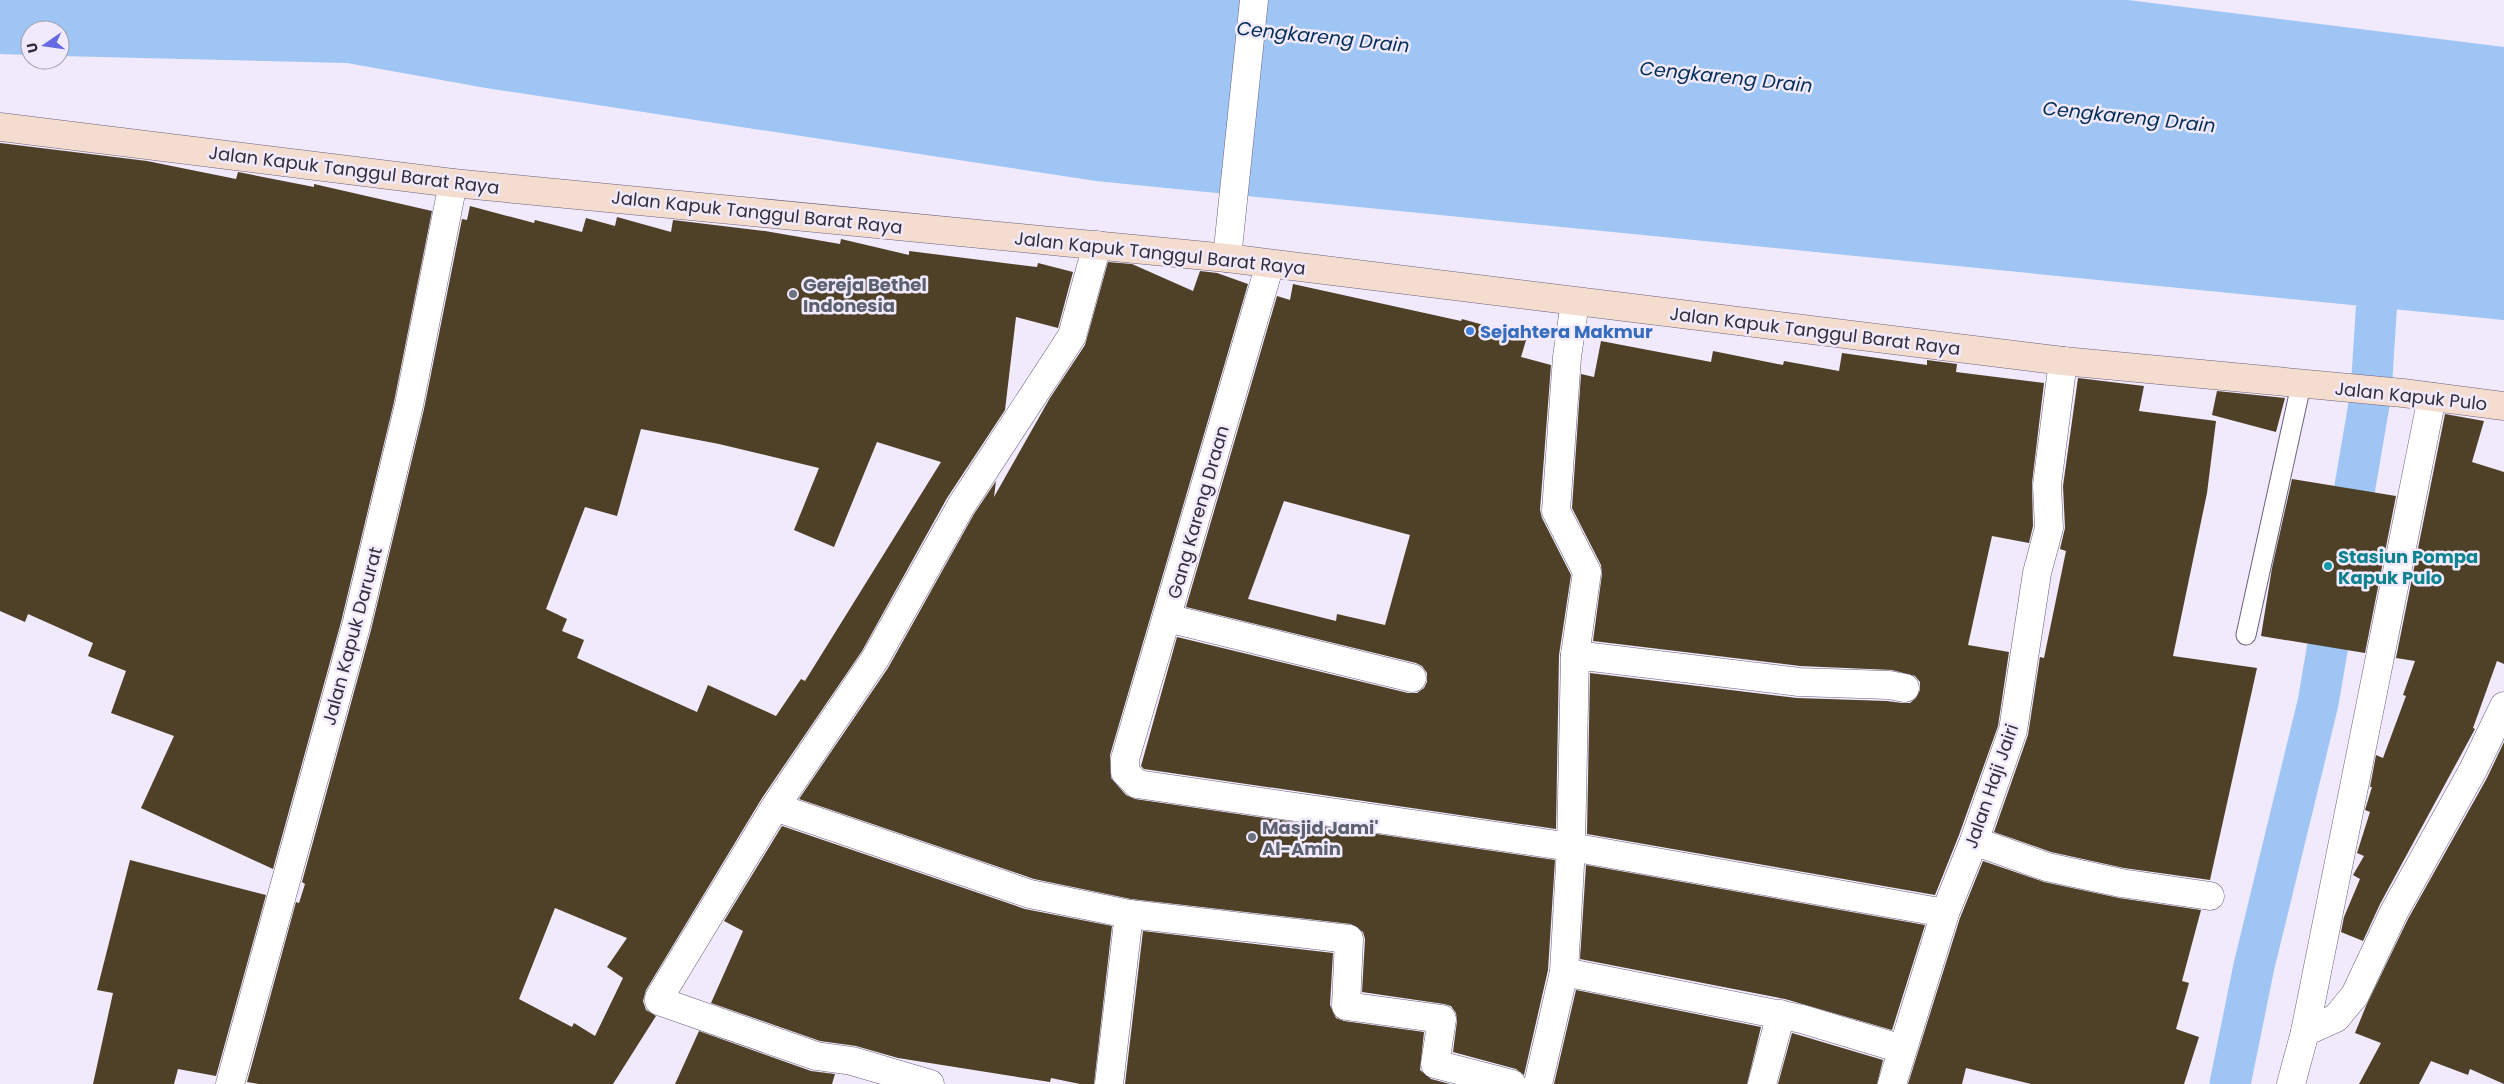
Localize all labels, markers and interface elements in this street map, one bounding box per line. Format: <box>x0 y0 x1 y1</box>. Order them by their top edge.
water label: Cengkareng Drain <box>1235 14 1411 60</box>
north arrow <box>20 20 70 70</box>
text: U <box>21 41 43 55</box>
water label: Cengkareng Drain <box>1638 54 1814 100</box>
water label: Cengkareng Drain <box>2041 94 2217 140</box>
street label: Jalan Kapuk Tanggul Barat Raya <box>207 140 501 200</box>
street label: Jalan Kapuk Tanggul Barat Raya <box>610 184 904 240</box>
street label: Jalan Kapuk Tanggul Barat Raya <box>1013 225 1307 281</box>
place label: Gereja Bethel Indonesia <box>803 272 927 318</box>
marker: Gereja Bethel Indonesia <box>787 288 799 300</box>
street label: Jalan Kapuk Tanggul Barat Raya <box>1668 301 1962 361</box>
place label: Sejahtera Makmur <box>1480 319 1653 344</box>
marker: Sejahtera Makmur <box>1464 325 1476 337</box>
street label: Jalan Kapuk Pulo <box>2333 376 2489 416</box>
street label: Gang Kareng Draan <box>1161 422 1235 602</box>
street label: Jalan Kapuk Darurat <box>316 544 388 728</box>
place label: Stasiun Pompa Kapuk Pulo <box>2338 544 2478 590</box>
marker: Stasiun Pompa Kapuk Pulo <box>2322 560 2334 572</box>
street label: Jalan Haji Jairi <box>1958 720 2024 852</box>
place label: Masjid Jami' Al-Amin <box>1262 815 1378 861</box>
marker: Masjid Jami' Al-Amin <box>1246 831 1258 843</box>

